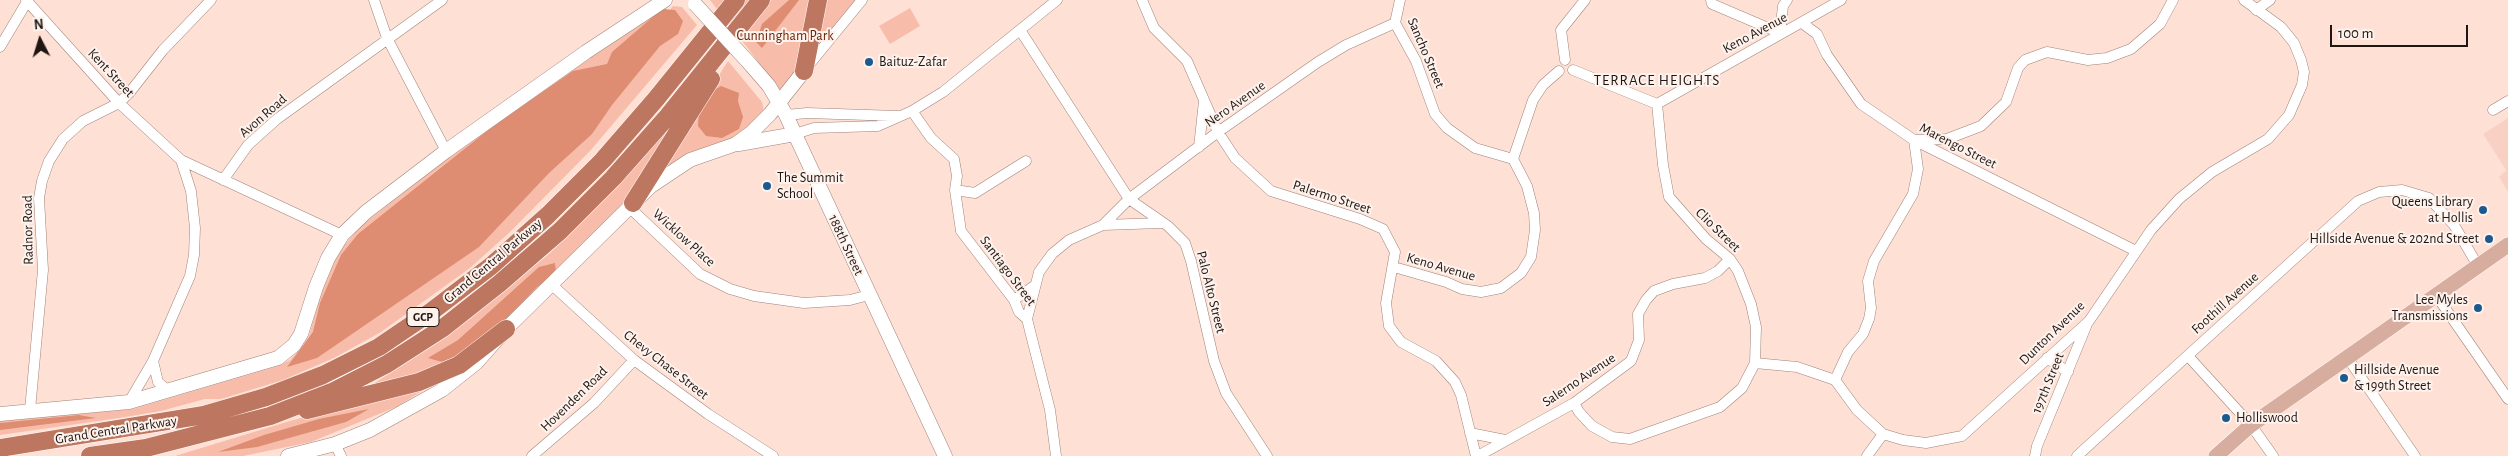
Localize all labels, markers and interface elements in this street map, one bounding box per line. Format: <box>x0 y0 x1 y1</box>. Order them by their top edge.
street label: Keno Avenue <box>1720 9 1790 57</box>
north arrow <box>15 15 65 65</box>
street label: Sancho Street <box>1404 15 1448 91</box>
scale bar <box>2333 15 2470 47</box>
text: N <box>33 18 44 32</box>
text: 100 m <box>2338 26 2373 41</box>
park label: Cunningham Park <box>736 28 834 44</box>
street label: Kent Street <box>84 45 138 101</box>
place label: Baituz-Zafar <box>879 54 947 70</box>
marker: Baituz-Zafar <box>863 56 875 68</box>
district label: TERRACE HEIGHTS <box>1592 71 1722 89</box>
street label: Nero Avenue <box>1201 77 1269 131</box>
street label: Avon Road <box>236 91 290 141</box>
street label: Marengo Street <box>1917 119 1999 173</box>
place label: The Summit School <box>777 170 843 202</box>
street label: Palermo Street <box>1291 176 1373 218</box>
marker: The Summit School <box>761 180 773 192</box>
place label: Queens Library at Hollis <box>2392 194 2473 226</box>
street label: Radnor Road <box>19 195 37 265</box>
street label: Clio Street <box>1692 204 1744 256</box>
marker: Queens Library at Hollis <box>2477 204 2489 216</box>
street label: Wicklow Place <box>649 205 719 271</box>
street label: 188th Street <box>825 212 867 278</box>
street label: Grand Central Parkway <box>440 215 546 307</box>
place label: Hillside Avenue & 202nd Street <box>2310 231 2479 247</box>
street label: Santiago Street <box>976 233 1040 309</box>
marker: Hillside Avenue & 202nd Street <box>2483 233 2495 245</box>
street label: Palo Alto Street <box>1193 249 1229 335</box>
street label: Keno Avenue <box>1405 249 1477 285</box>
street label: Foothill Avenue <box>2188 268 2262 338</box>
place label: Lee Myles Transmissions <box>2391 292 2468 324</box>
street label: Dunton Avenue <box>2016 298 2088 368</box>
marker: Lee Myles Transmissions <box>2472 302 2484 314</box>
road number: GCP <box>407 308 439 326</box>
street label: Chevy Chase Street <box>620 327 712 403</box>
street label: Salerno Avenue <box>1539 349 1619 411</box>
street label: 197th Street <box>2028 350 2068 416</box>
place label: Hillside Avenue & 199th Street <box>2354 362 2439 394</box>
street label: Hovenden Road <box>537 363 611 435</box>
marker: Hillside Avenue & 199th Street <box>2338 372 2350 384</box>
place label: Holliswood <box>2236 410 2298 426</box>
street label: Grand Central Parkway <box>54 412 178 448</box>
marker: Holliswood <box>2220 412 2232 424</box>

